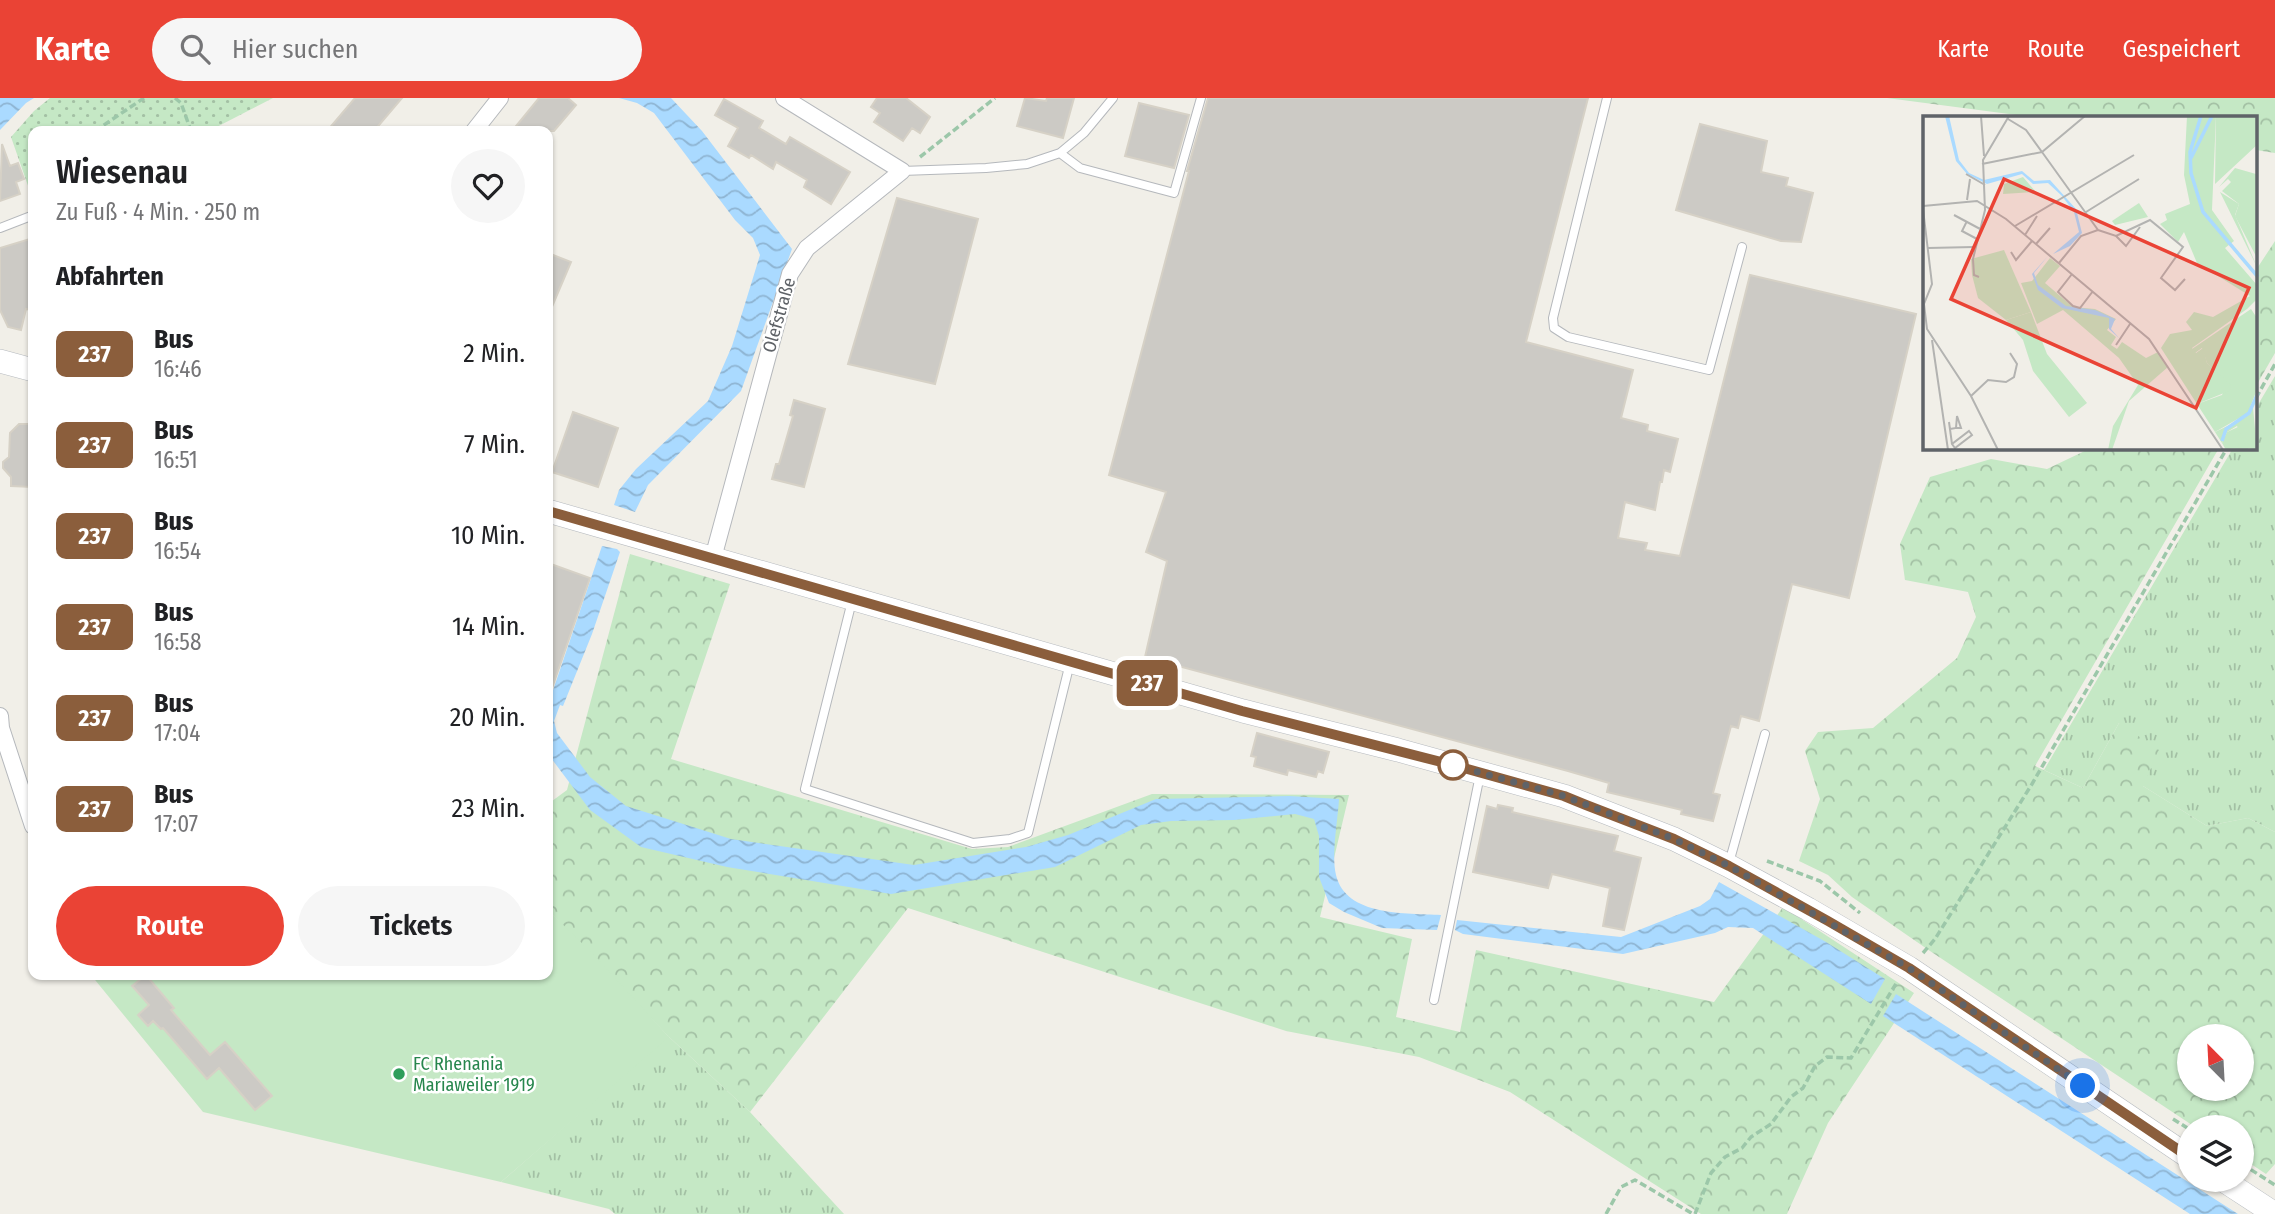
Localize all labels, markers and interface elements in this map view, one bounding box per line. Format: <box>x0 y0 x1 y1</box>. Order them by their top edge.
search box <box>152 18 642 81</box>
text: Karte <box>35 29 110 69</box>
icon: search <box>176 30 214 68</box>
text: Hier suchen <box>232 34 359 65</box>
text: Karte <box>1937 35 1989 63</box>
text: Route <box>2027 35 2084 63</box>
text: Gespeichert <box>2122 35 2240 63</box>
inset map <box>1923 116 2258 450</box>
button: heart <box>451 149 525 223</box>
text: Wiesenau <box>56 152 188 192</box>
text: Zu Fuß · 4 Min. · 250 m <box>56 198 260 226</box>
text: Abfahrten <box>56 261 164 292</box>
street label: Olefstraße <box>758 275 800 355</box>
text: Bus <box>154 324 193 355</box>
text: 2 Min. <box>463 338 525 369</box>
text: 237 <box>78 340 111 368</box>
text: 16:46 <box>154 355 202 383</box>
text: Bus <box>154 415 193 446</box>
text: 7 Min. <box>464 429 525 460</box>
text: 237 <box>78 431 111 459</box>
text: 16:51 <box>154 446 198 474</box>
text: Bus <box>154 506 193 537</box>
text: 10 Min. <box>451 520 525 551</box>
text: 237 <box>78 522 111 550</box>
text: 16:54 <box>154 537 201 565</box>
text: Bus <box>154 597 193 628</box>
text: 14 Min. <box>452 611 525 642</box>
text: 237 <box>78 613 111 641</box>
text: 16:58 <box>154 628 201 656</box>
line badge: 237 <box>1107 660 1187 706</box>
text: 237 <box>1131 669 1163 697</box>
text: Bus <box>154 688 193 719</box>
text: 20 Min. <box>450 702 525 733</box>
text: 237 <box>78 704 111 732</box>
text: 17:04 <box>154 719 200 747</box>
unlabelled marker <box>1438 750 1468 780</box>
text: Bus <box>154 779 193 810</box>
text: 23 Min. <box>451 793 525 824</box>
text: 237 <box>78 795 111 823</box>
text: 17:07 <box>154 810 198 838</box>
button: Route <box>56 886 284 966</box>
button: Tickets <box>298 886 525 966</box>
north arrow <box>2177 1024 2254 1101</box>
map controls <box>2177 1024 2254 1192</box>
place label: FC Rhenania Mariaweiler 1919 <box>413 1053 535 1096</box>
marker: FC Rhenania Mariaweiler 1919 <box>391 1066 407 1082</box>
your location <box>2065 1068 2100 1103</box>
button: layers <box>2177 1115 2254 1192</box>

